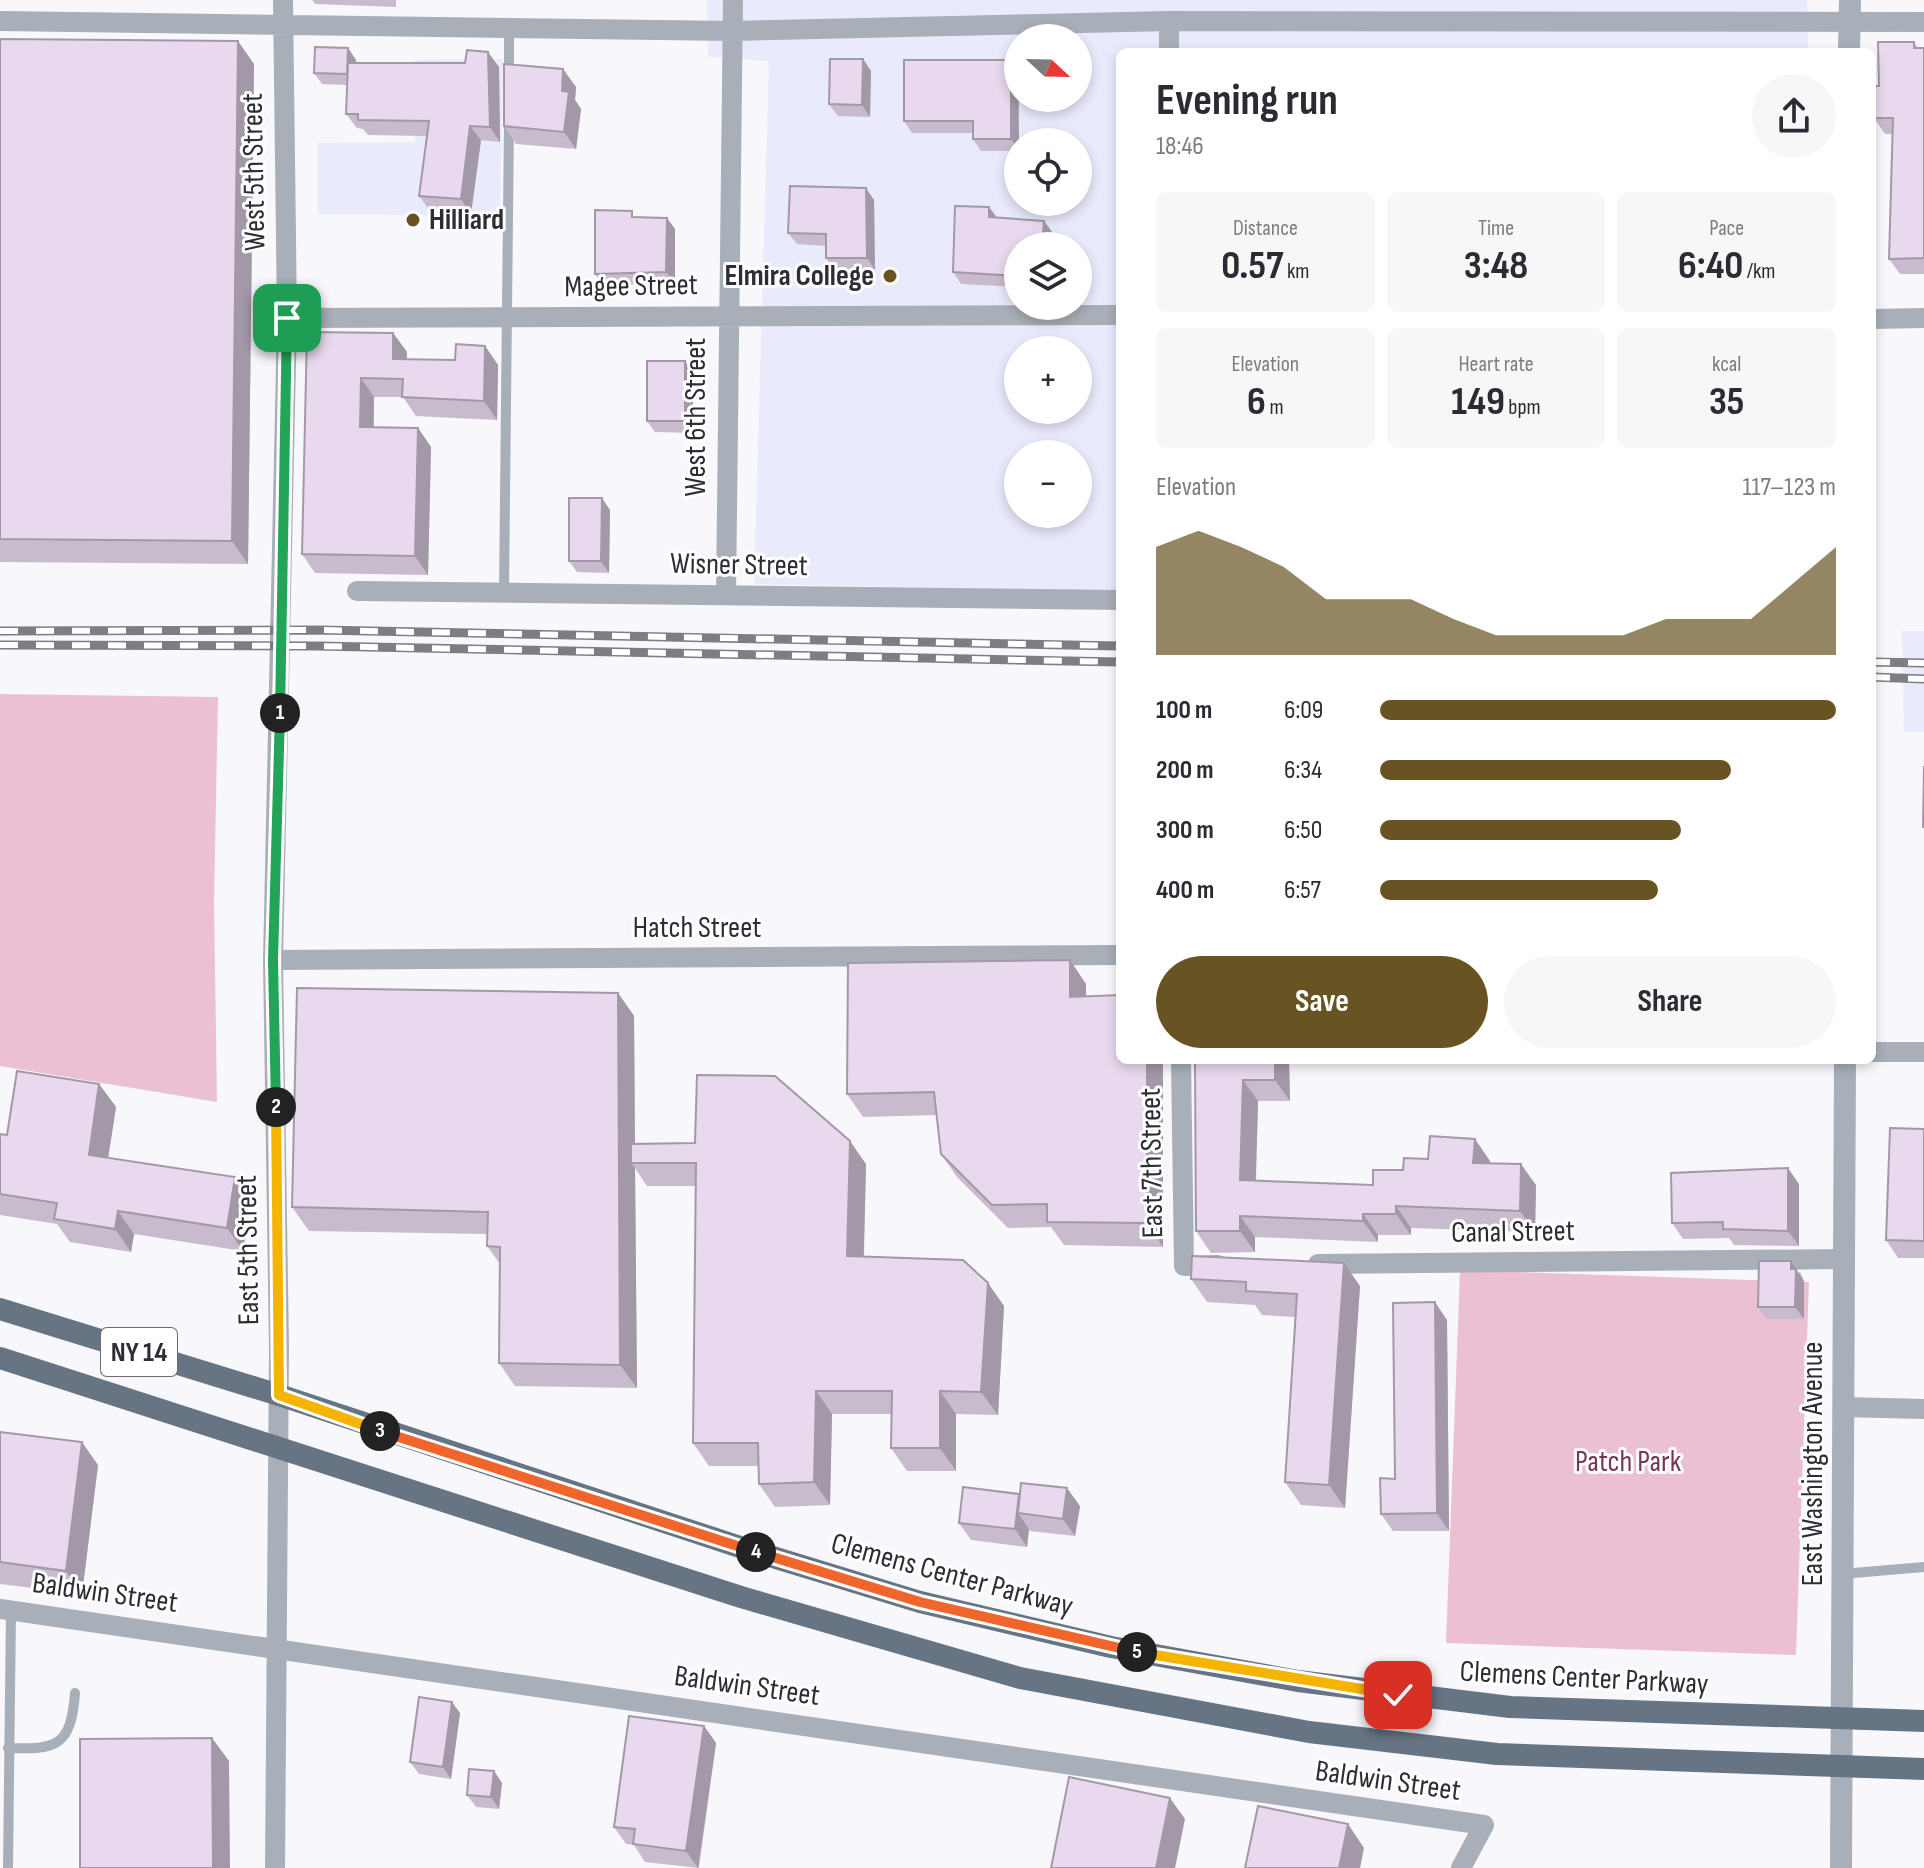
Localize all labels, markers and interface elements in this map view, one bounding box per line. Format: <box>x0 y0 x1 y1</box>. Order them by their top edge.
north arrow <box>1004 24 1092 112</box>
map controls <box>1004 24 1092 528</box>
text: Evening run <box>1156 74 1338 127</box>
button: share <box>1752 74 1836 158</box>
street label: West 5th Street <box>235 93 273 251</box>
button: locate <box>1004 128 1092 216</box>
text: 18:46 <box>1156 131 1204 162</box>
place label: Hilliard <box>429 202 504 238</box>
marker: Hilliard <box>404 211 422 229</box>
text: Distance <box>1233 215 1298 242</box>
text: Time <box>1478 215 1514 242</box>
text: Pace <box>1709 215 1744 242</box>
button: layers <box>1004 232 1092 320</box>
text: 0.57 <box>1221 242 1283 290</box>
text: 3:48 <box>1464 242 1528 290</box>
text: 6:40 <box>1678 242 1743 290</box>
place label: Elmira College <box>725 258 874 294</box>
text: km <box>1283 258 1309 285</box>
text: /km <box>1743 258 1775 285</box>
street label: Magee Street <box>564 267 698 305</box>
marker: Elmira College <box>881 267 899 285</box>
pin <box>253 284 321 352</box>
icon: arrive <box>265 296 309 340</box>
button: + <box>1004 336 1092 424</box>
street label: West 6th Street <box>678 338 714 496</box>
text: Elevation <box>1231 351 1299 378</box>
text: Heart rate <box>1458 351 1534 378</box>
text: kcal <box>1712 351 1741 378</box>
text: 6 <box>1247 378 1266 426</box>
text: 149 <box>1451 378 1505 426</box>
text: 35 <box>1709 378 1744 426</box>
text: m <box>1266 394 1284 421</box>
text: bpm <box>1505 394 1541 421</box>
button: − <box>1004 440 1092 528</box>
text: Elevation <box>1156 472 1236 503</box>
text: 117–123 m <box>1742 472 1836 503</box>
street label: Wisner Street <box>670 546 808 584</box>
pin: 1 <box>260 693 300 733</box>
text: 100 m <box>1156 695 1212 726</box>
text: 6:09 <box>1284 695 1323 726</box>
text: 1 <box>276 699 284 726</box>
text: 200 m <box>1156 755 1213 786</box>
text: 6:34 <box>1284 755 1322 786</box>
text: 300 m <box>1156 815 1214 846</box>
text: 6:50 <box>1284 815 1322 846</box>
text: 400 m <box>1156 875 1214 906</box>
text: 6:57 <box>1284 875 1321 906</box>
street label: Hatch Street <box>633 910 761 946</box>
button: Save <box>1156 956 1488 1048</box>
button: Share <box>1504 956 1836 1048</box>
pin: 2 <box>256 1087 296 1127</box>
street label: East 7th Street <box>1133 1087 1171 1239</box>
text: 2 <box>271 1093 281 1120</box>
street label: East 5th Street <box>229 1175 267 1325</box>
street label: Canal Street <box>1451 1213 1575 1251</box>
road number: NY 14 <box>101 1328 177 1376</box>
street label: East Washington Avenue <box>1795 1342 1831 1586</box>
pin: 3 <box>360 1411 400 1451</box>
text: 3 <box>375 1417 385 1444</box>
park label: Patch Park <box>1575 1444 1682 1480</box>
street label: Clemens Center Parkway <box>827 1525 1077 1625</box>
pin: 4 <box>736 1532 776 1572</box>
text: 4 <box>751 1538 761 1565</box>
street label: Baldwin Street <box>30 1565 180 1621</box>
pin: 5 <box>1117 1632 1157 1672</box>
text: 5 <box>1132 1638 1142 1665</box>
street label: Clemens Center Parkway <box>1459 1654 1710 1703</box>
street label: Baldwin Street <box>672 1658 822 1714</box>
pin <box>1364 1661 1432 1729</box>
icon: check <box>1376 1673 1420 1717</box>
street label: Baldwin Street <box>1313 1753 1463 1809</box>

